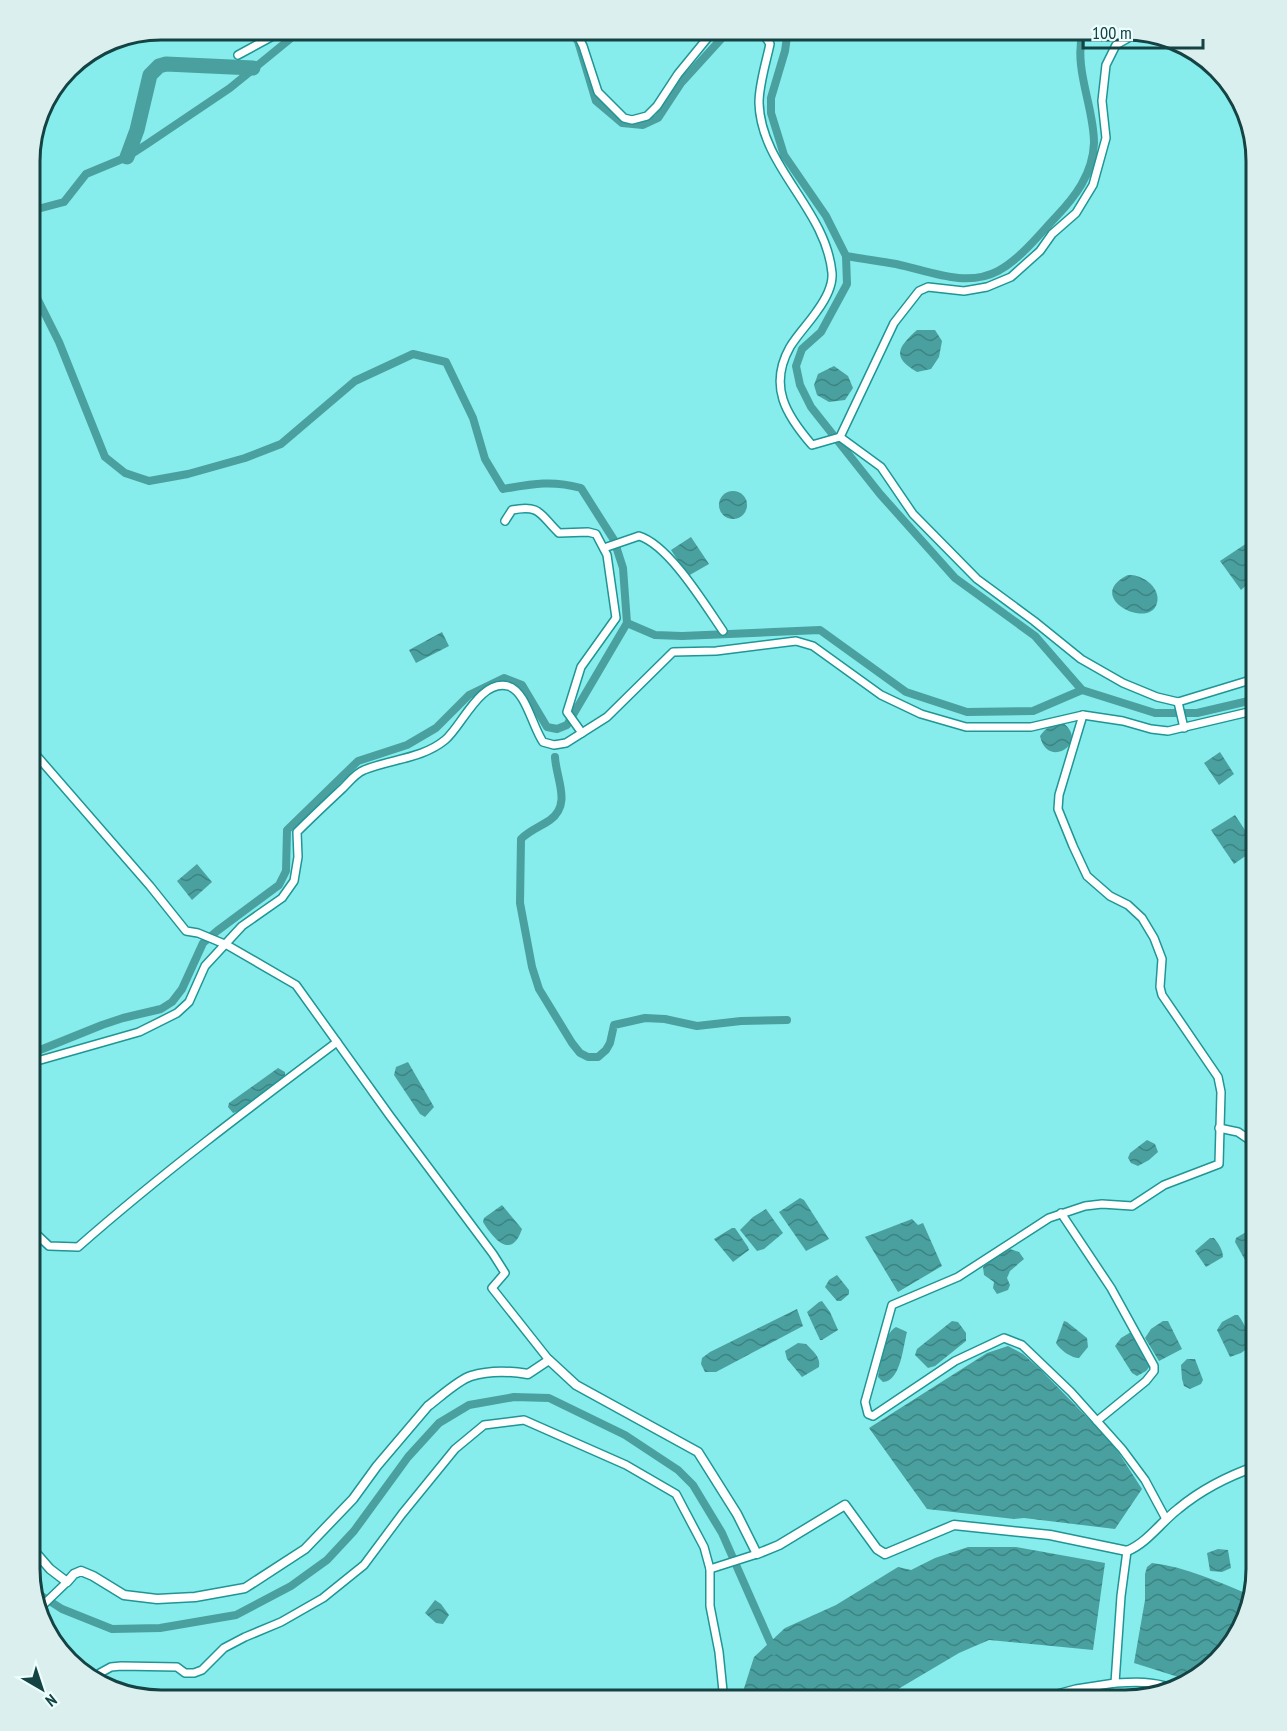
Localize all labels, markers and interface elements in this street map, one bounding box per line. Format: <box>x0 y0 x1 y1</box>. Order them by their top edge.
scale bar <box>1083 12 1203 50</box>
text: 100 m <box>1092 21 1132 44</box>
north arrow <box>12 1659 72 1719</box>
text: N <box>42 1690 61 1711</box>

